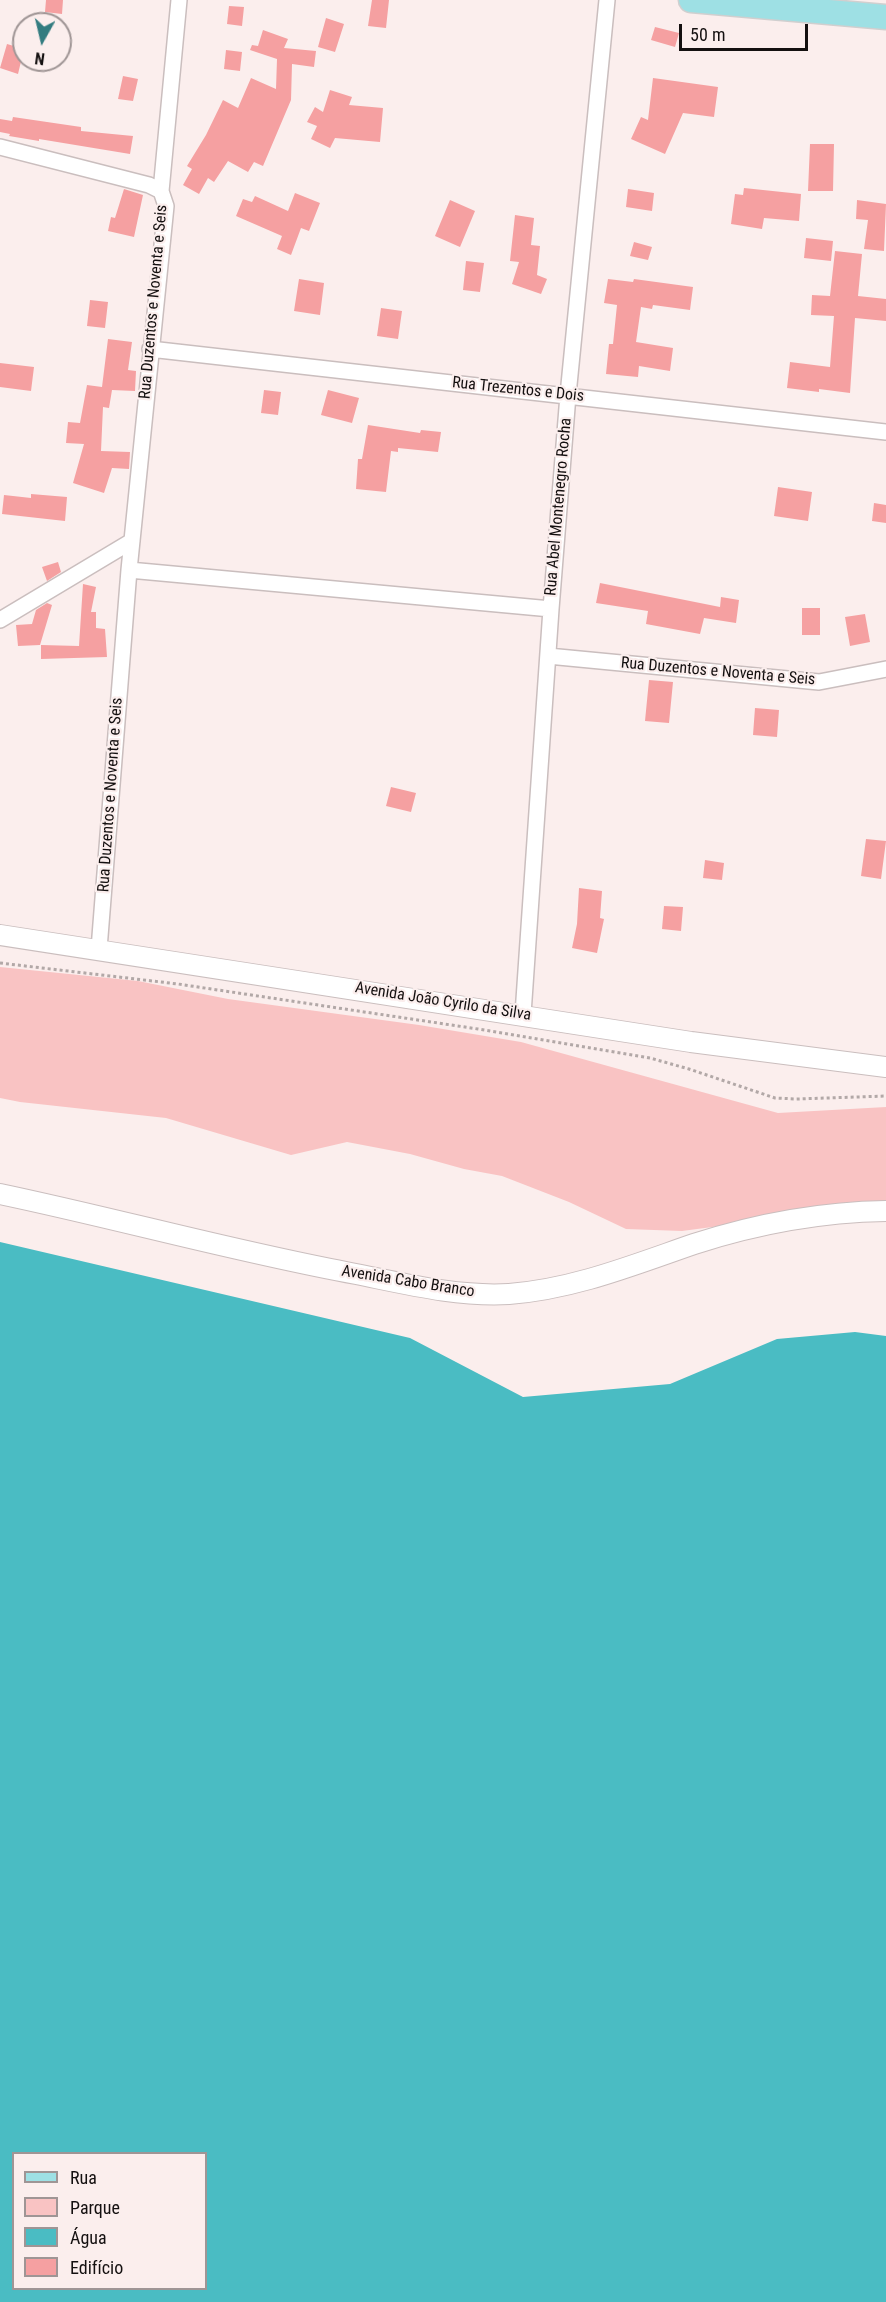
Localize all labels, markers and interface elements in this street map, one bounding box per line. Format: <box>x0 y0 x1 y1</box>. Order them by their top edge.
north arrow <box>12 12 72 72</box>
scale bar <box>682 12 811 50</box>
text: 50 m <box>690 24 725 45</box>
text: N <box>34 48 46 68</box>
street label: Rua Duzentos e Noventa e Seis <box>136 204 172 400</box>
street label: Rua Trezentos e Dois <box>451 374 585 406</box>
street label: Rua Abel Montenegro Rocha <box>542 417 576 597</box>
street label: Rua Duzentos e Noventa e Seis <box>620 654 816 690</box>
street label: Rua Duzentos e Noventa e Seis <box>95 697 127 893</box>
street label: Avenida João Cyrilo da Silva <box>354 979 532 1025</box>
street label: Avenida Cabo Branco <box>340 1262 476 1302</box>
legend <box>12 2152 207 2290</box>
text: Rua <box>70 2167 97 2188</box>
text: Parque <box>70 2197 120 2218</box>
text: Água <box>70 2227 107 2248</box>
text: Edifício <box>70 2257 123 2278</box>

